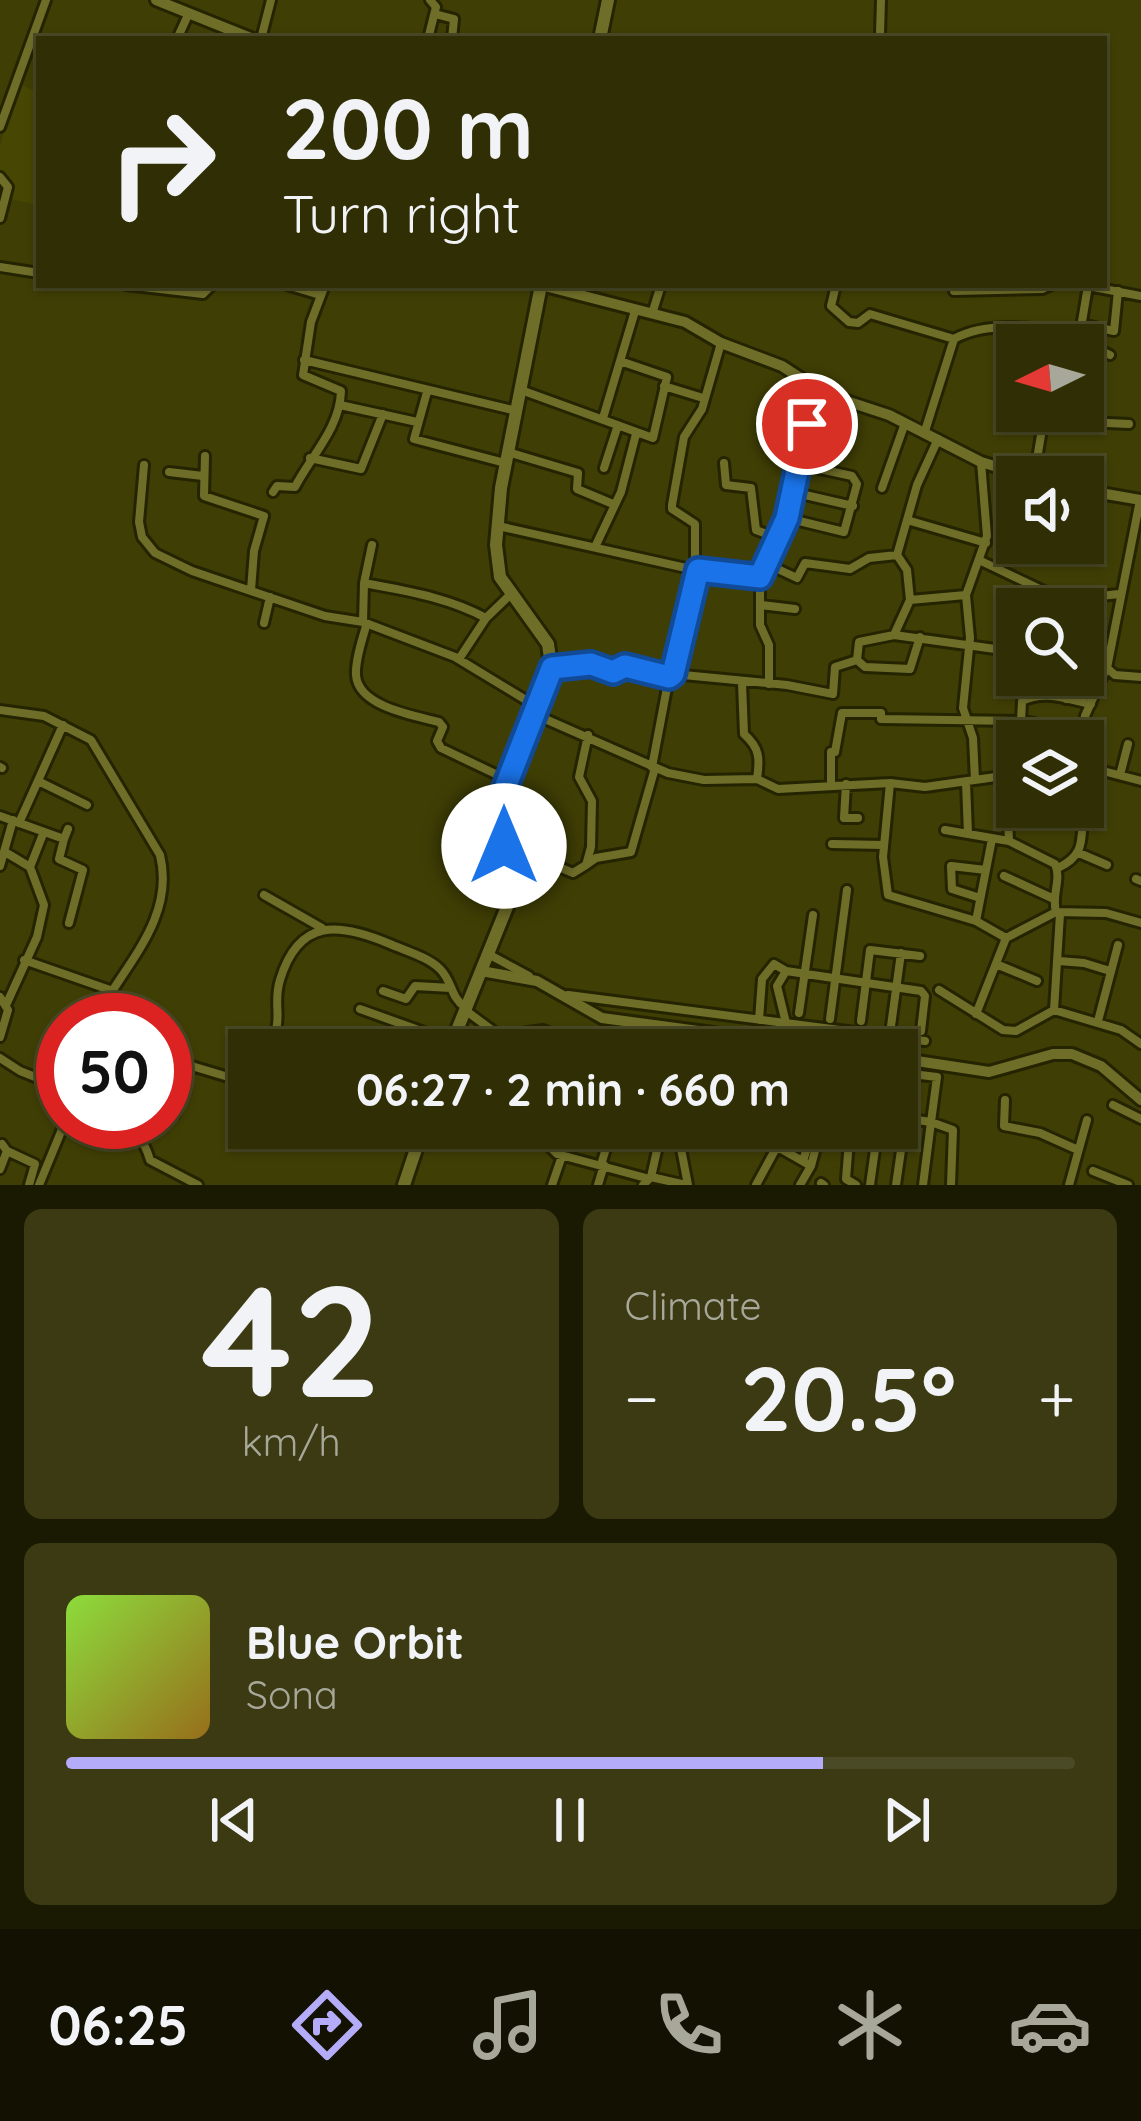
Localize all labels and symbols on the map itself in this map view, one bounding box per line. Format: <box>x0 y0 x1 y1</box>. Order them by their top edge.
north arrow <box>996 324 1104 432</box>
pin <box>756 373 858 475</box>
position arrow <box>441 783 567 909</box>
speed limit sign: 50 <box>36 993 192 1149</box>

